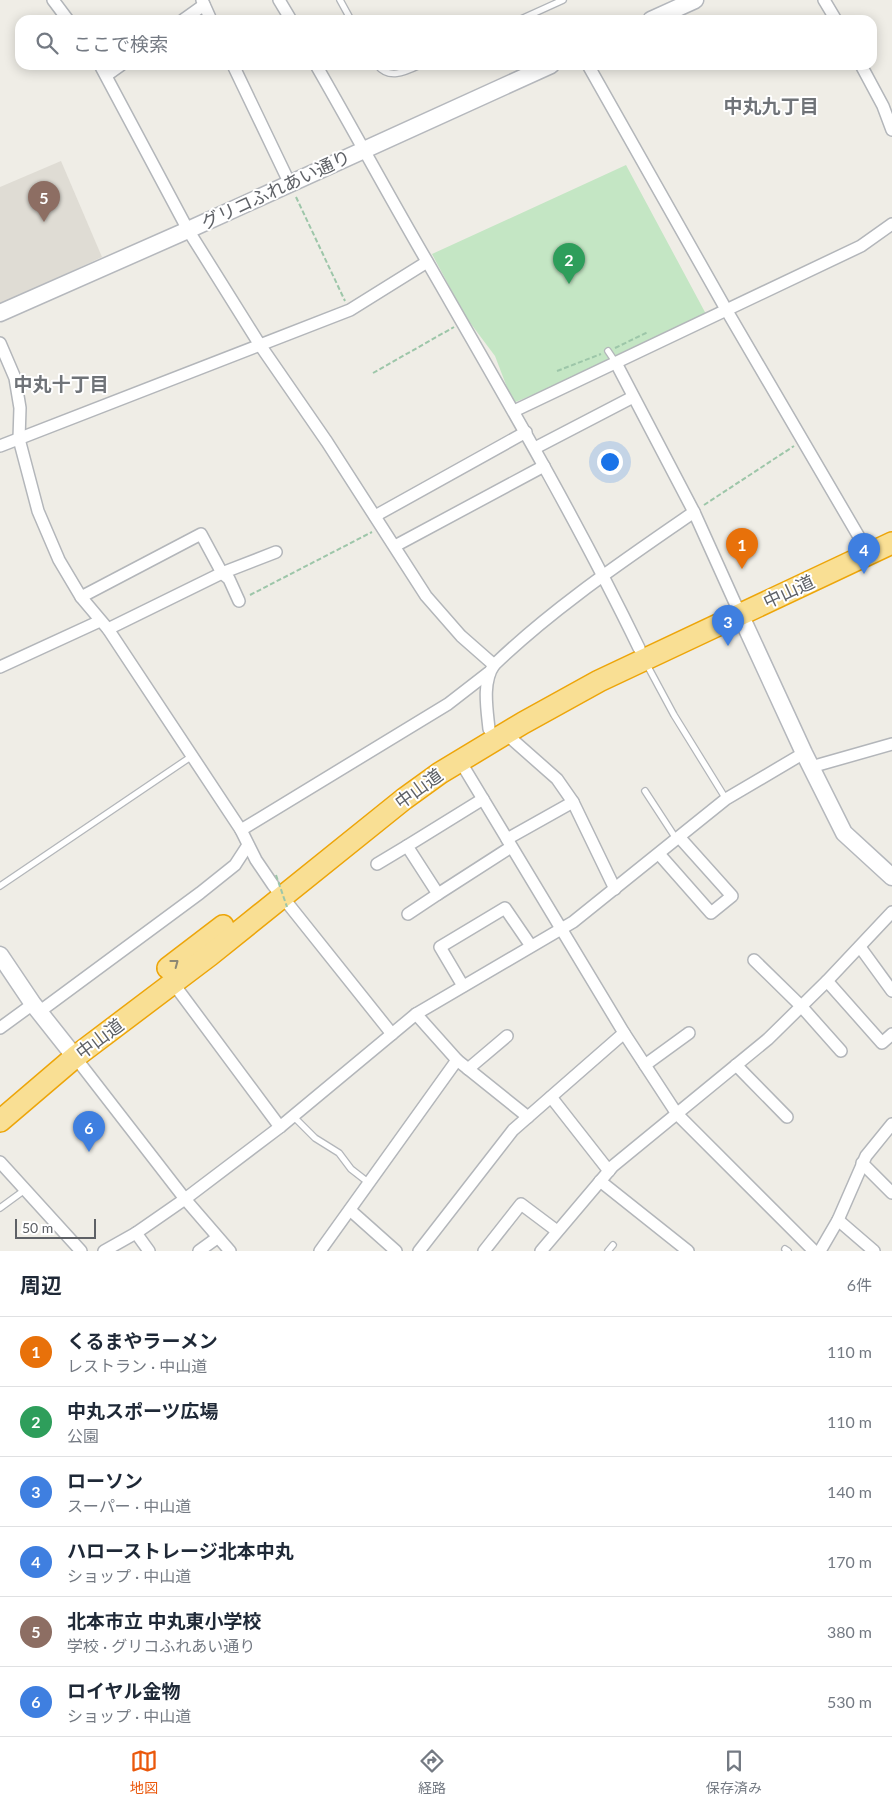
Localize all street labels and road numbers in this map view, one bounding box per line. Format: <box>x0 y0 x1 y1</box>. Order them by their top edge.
street label: グリコふれあい通り <box>198 145 354 233</box>
street label: 中山道 <box>759 570 818 612</box>
street label: 中山道 <box>390 763 447 813</box>
street label: 中山道 <box>71 1013 128 1063</box>

